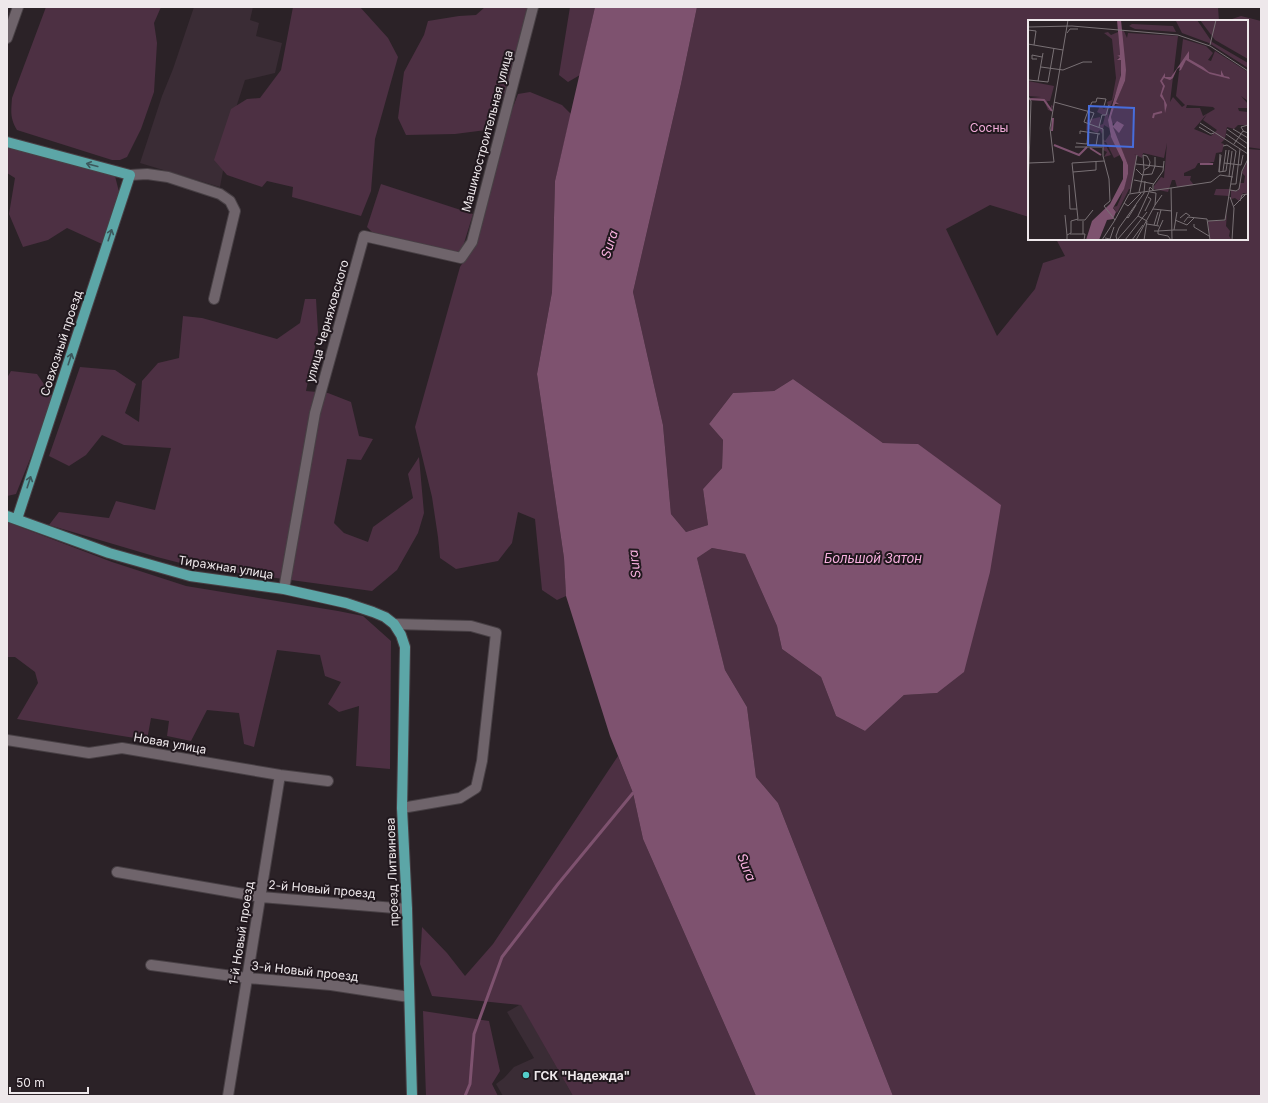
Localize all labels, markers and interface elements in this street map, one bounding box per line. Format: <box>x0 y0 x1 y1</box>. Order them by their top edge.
inset map <box>1028 20 1248 240</box>
street label: Машиностроительная улица <box>458 48 516 214</box>
park label: Сосны <box>970 120 1008 135</box>
one-way arrow <box>86 160 99 168</box>
water label: Sura <box>597 228 621 260</box>
one-way arrow <box>107 229 114 242</box>
street label: улица Черняховского <box>302 258 352 384</box>
street label: Совхозный проезд <box>37 288 85 398</box>
one-way arrow <box>67 353 74 366</box>
one-way arrow <box>26 477 34 489</box>
water label: Sura <box>624 549 644 579</box>
water label: Большой Затон <box>824 550 922 566</box>
street label: Тиражная улица <box>177 552 275 582</box>
street label: Новая улица <box>132 729 208 757</box>
street label: проезд Литвинова <box>383 817 401 927</box>
water label: Sura <box>734 851 760 883</box>
street label: 2-й Новый проезд <box>268 877 377 901</box>
street label: 1-й Новый проезд <box>225 879 257 986</box>
street label: 3-й Новый проезд <box>251 958 360 984</box>
place label: ГСК "Надежда" <box>534 1068 630 1083</box>
scale bar <box>10 1069 88 1095</box>
marker: ГСК "Надежда" <box>521 1070 531 1080</box>
text: 50 m <box>16 1075 45 1090</box>

